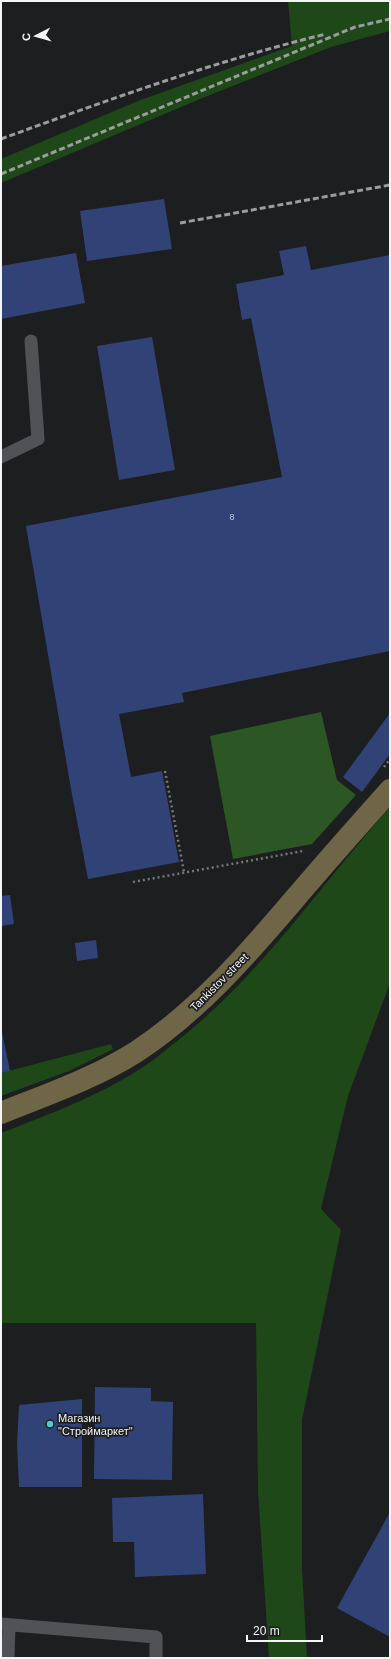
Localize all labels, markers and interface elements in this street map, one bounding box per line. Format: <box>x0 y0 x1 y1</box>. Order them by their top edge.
north arrow <box>16 16 56 56</box>
text: С <box>20 32 32 42</box>
house number: 8 <box>229 512 235 522</box>
street label: Tankistov street <box>188 951 250 1013</box>
place label: Магазин "Строймаркет" <box>58 1412 133 1437</box>
marker: Магазин "Строймаркет" <box>45 1419 55 1429</box>
scale bar <box>247 1617 322 1643</box>
text: 20 m <box>253 1624 280 1638</box>

